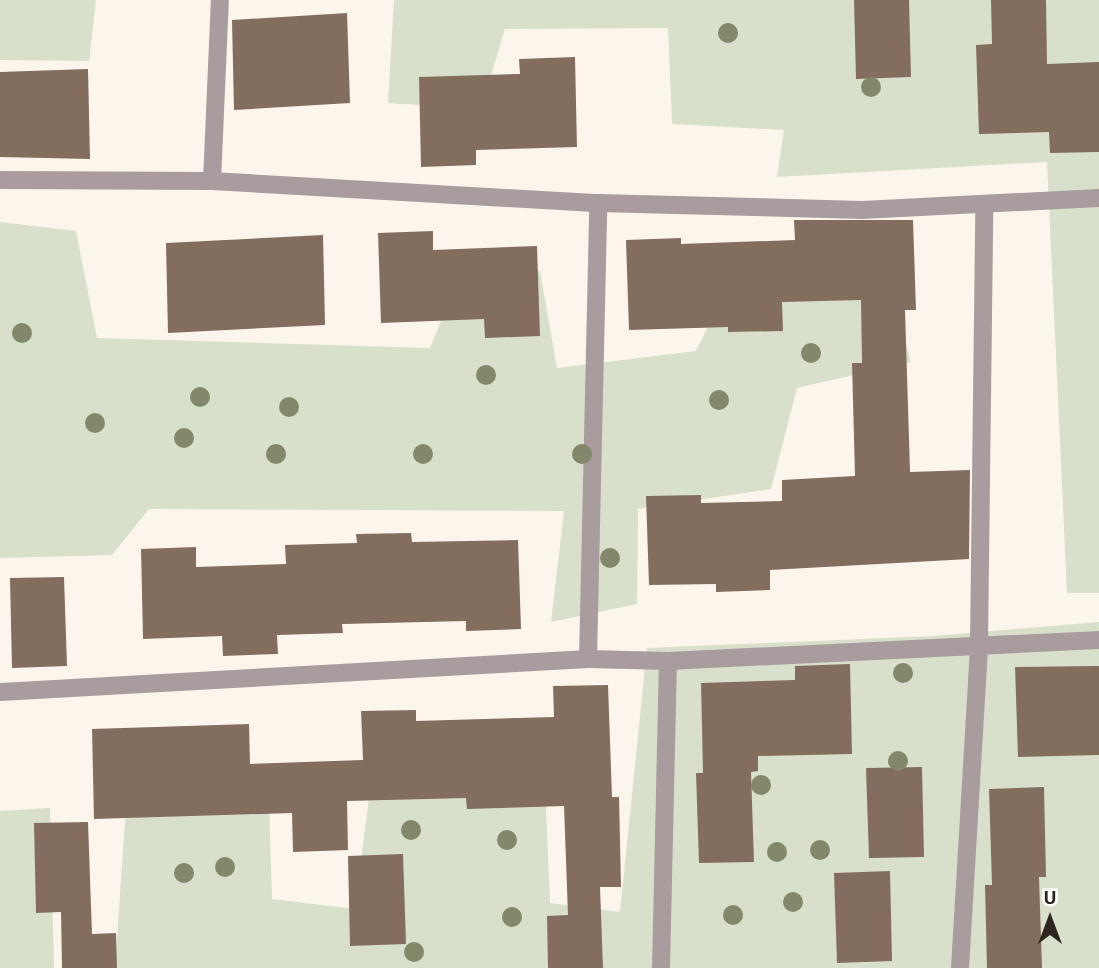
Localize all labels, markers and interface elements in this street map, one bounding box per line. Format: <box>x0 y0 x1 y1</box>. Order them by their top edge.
north arrow <box>1015 884 1085 954</box>
text: U <box>1044 886 1056 909</box>

